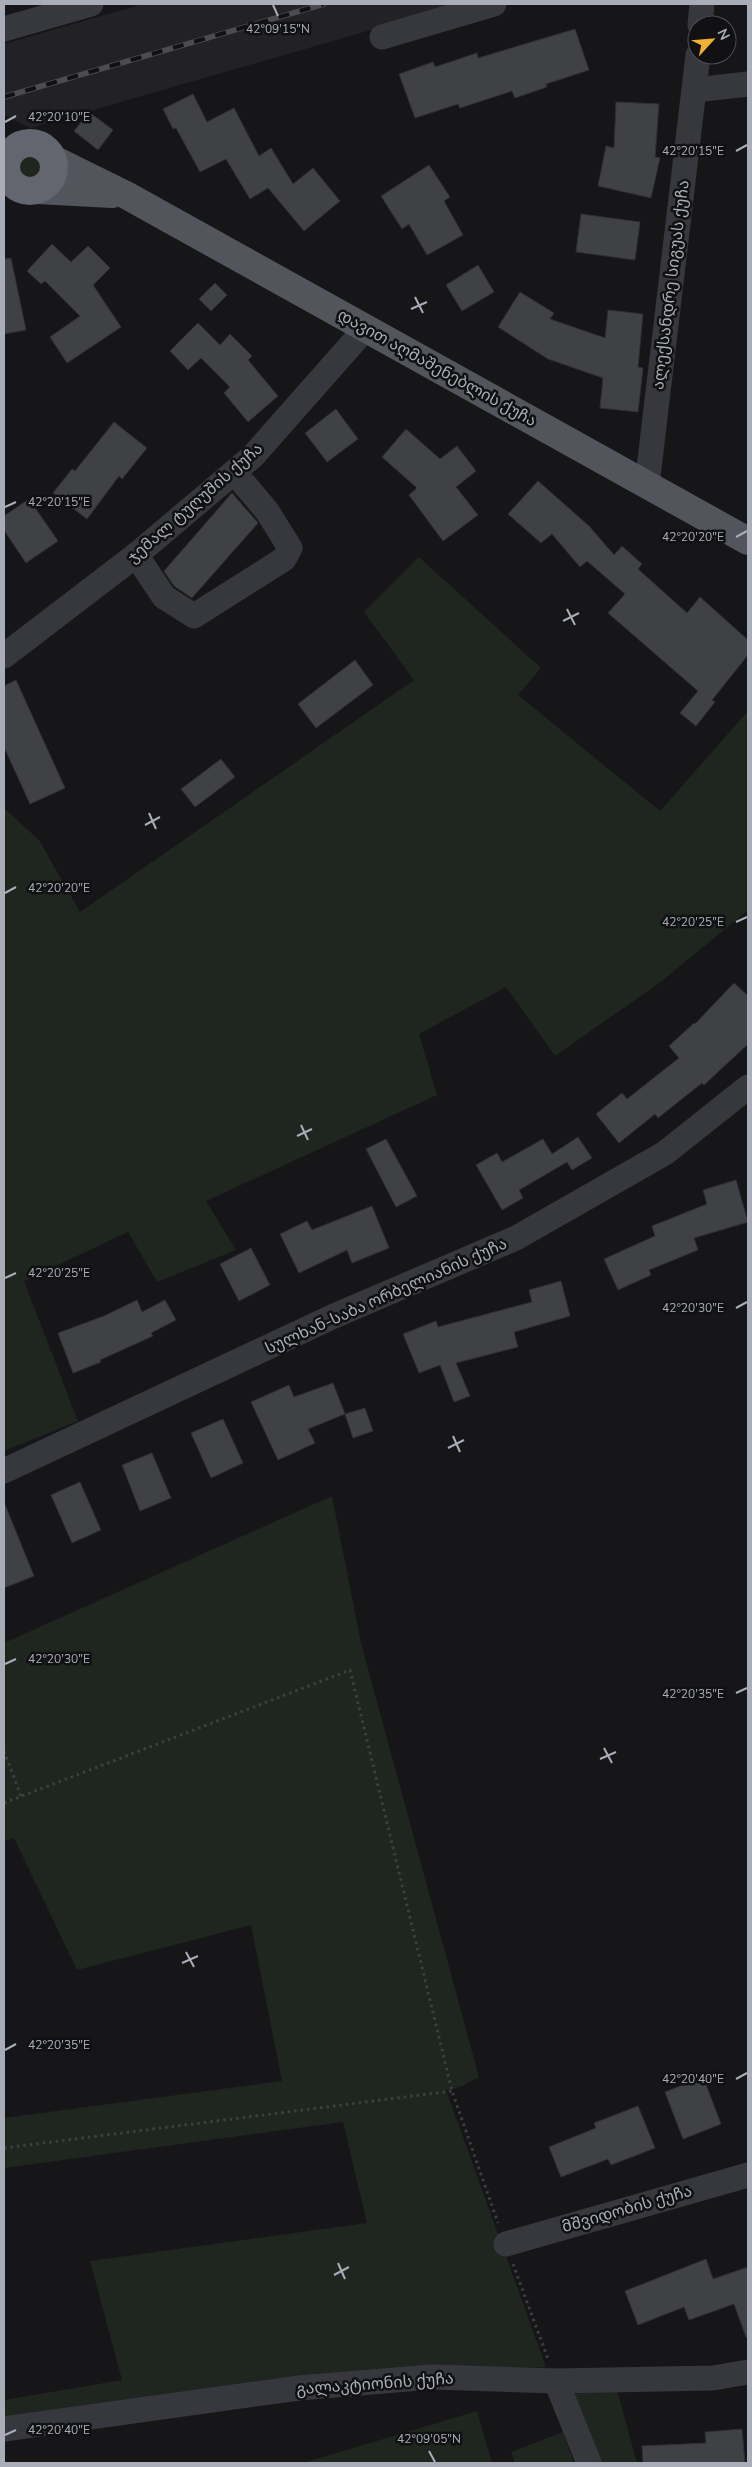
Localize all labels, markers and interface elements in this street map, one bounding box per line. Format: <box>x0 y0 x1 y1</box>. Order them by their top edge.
north arrow <box>687 15 737 65</box>
text: 42°09'15"N <box>246 21 310 37</box>
text: N <box>712 26 734 43</box>
text: 42°20'10"E <box>28 109 90 125</box>
text: 42°20'15"E <box>662 143 724 159</box>
street label: ალექსანდრე სიგუას ქუჩა <box>647 179 695 391</box>
street label: დავით აღმაშენებლის ქუჩა <box>334 304 540 432</box>
street label: ჯემალ ტუღუშის ქუჩა <box>123 438 267 568</box>
text: 42°20'15"E <box>28 494 90 510</box>
text: 42°20'20"E <box>662 529 724 545</box>
text: 42°20'20"E <box>28 880 90 896</box>
text: 42°20'25"E <box>662 914 724 930</box>
street label: სულხან-საბა ორბელიანის ქუჩა <box>262 1233 510 1359</box>
text: 42°20'25"E <box>28 1265 90 1281</box>
text: 42°20'30"E <box>662 1300 724 1316</box>
text: 42°20'30"E <box>28 1651 90 1667</box>
text: 42°20'35"E <box>662 1686 724 1702</box>
text: 42°20'35"E <box>28 2037 90 2053</box>
text: 42°20'40"E <box>662 2071 724 2087</box>
street label: მშვიდობის ქუჩა <box>559 2180 695 2238</box>
street label: გალაკტიონის ქუჩა <box>296 2368 454 2400</box>
text: 42°20'40"E <box>28 2422 90 2438</box>
text: 42°09'05"N <box>397 2431 461 2447</box>

